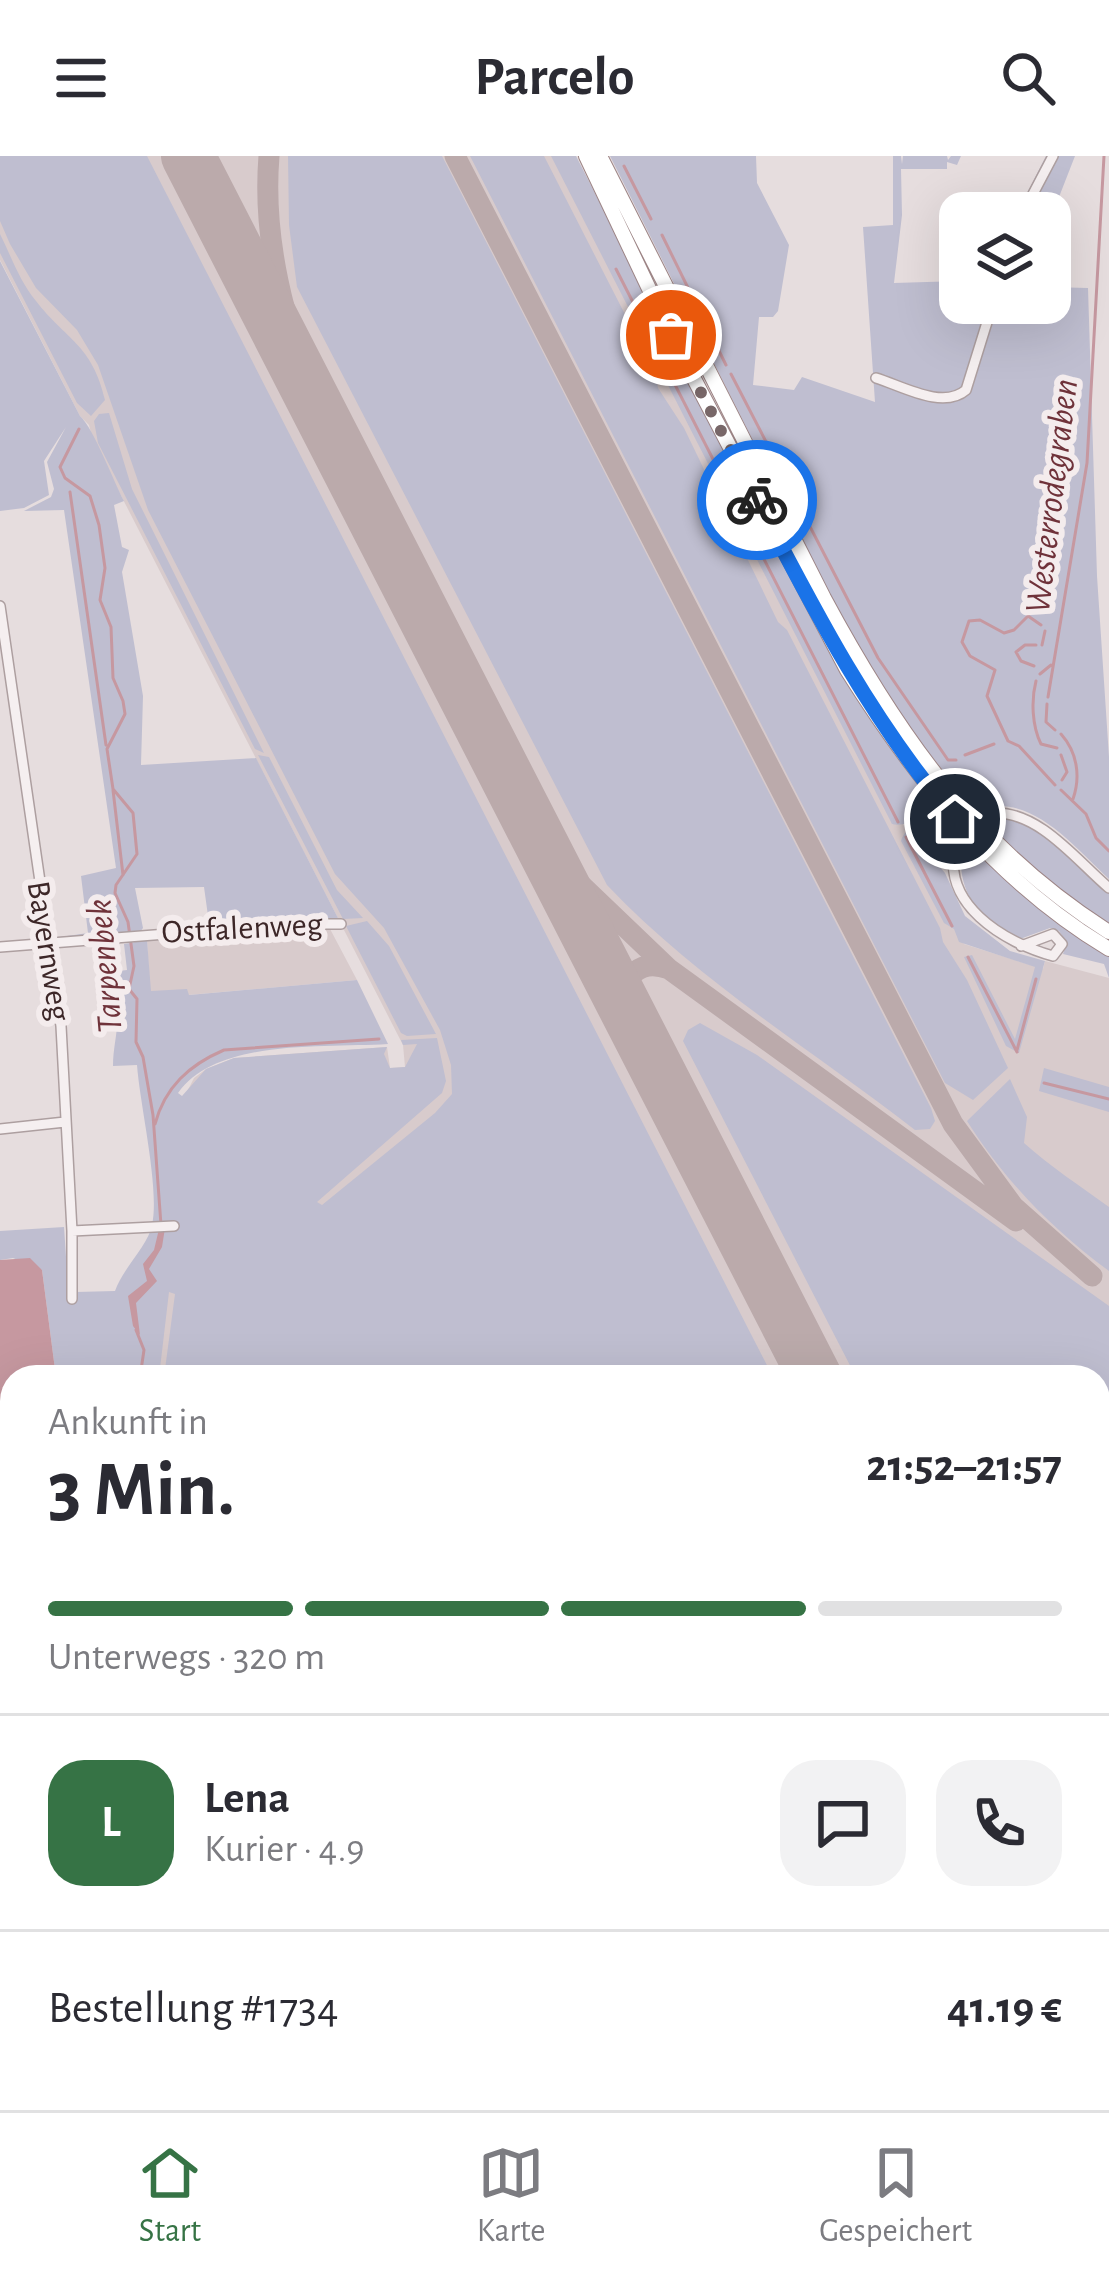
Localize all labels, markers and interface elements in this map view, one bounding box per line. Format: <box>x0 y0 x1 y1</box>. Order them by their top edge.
icon: menu <box>48 45 114 111</box>
icon: search <box>995 45 1061 111</box>
text: Parcelo <box>474 51 635 105</box>
map controls <box>939 192 1071 324</box>
button: layers <box>939 192 1071 324</box>
pin <box>620 284 722 386</box>
icon: bag <box>638 302 704 368</box>
water label: Westerrodegraben <box>1020 377 1084 615</box>
courier <box>697 440 817 560</box>
icon: bike <box>724 467 790 533</box>
pin <box>904 768 1006 870</box>
icon: home <box>922 786 988 852</box>
street label: Bayernweg <box>21 879 75 1023</box>
water label: Tarpenbek <box>81 898 129 1034</box>
street label: Ostfalenweg <box>161 908 323 950</box>
text: Ankunft in <box>48 1403 208 1442</box>
text: 21:52–21:57 <box>866 1444 1062 1489</box>
text: 3 Min. <box>48 1452 235 1530</box>
text: Unterwegs · 320 m <box>48 1638 325 1677</box>
button: chat <box>780 1760 906 1886</box>
button: phone <box>936 1760 1062 1886</box>
text: Lena <box>204 1776 290 1821</box>
text: L <box>101 1800 121 1845</box>
text: Kurier · 4.9 <box>204 1830 365 1869</box>
text: Bestellung #1734 <box>48 1986 339 2031</box>
text: 41.19 € <box>947 1986 1062 2031</box>
tab: Start <box>137 2140 203 2252</box>
tab: Karte <box>477 2140 545 2252</box>
tab: Gespeichert <box>819 2140 972 2252</box>

